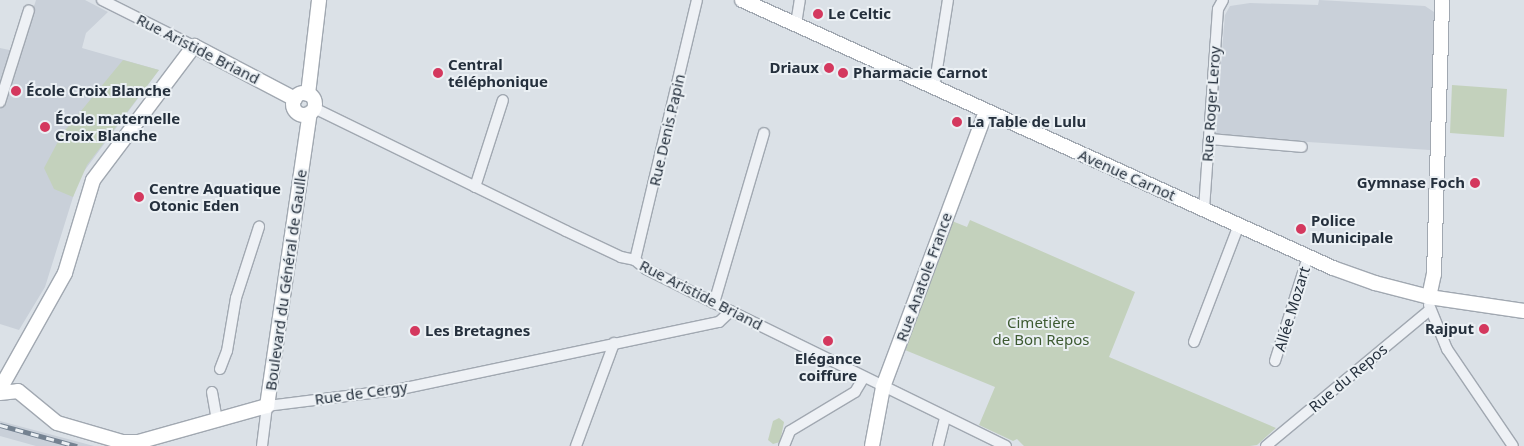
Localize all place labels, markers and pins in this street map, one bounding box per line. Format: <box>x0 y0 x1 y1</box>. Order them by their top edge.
place label: Le Celtic <box>828 5 891 23</box>
marker: Le Celtic <box>812 8 824 20</box>
place label: Central téléphonique <box>448 55 548 90</box>
place label: Driaux <box>769 59 819 77</box>
marker: Driaux <box>823 62 835 74</box>
place label: Pharmacie Carnot <box>853 64 987 82</box>
marker: Central téléphonique <box>432 67 444 79</box>
marker: Pharmacie Carnot <box>837 67 849 79</box>
place label: École Croix Blanche <box>26 82 171 100</box>
marker: École Croix Blanche <box>10 85 22 97</box>
place label: École maternelle Croix Blanche <box>55 109 180 144</box>
place label: La Table de Lulu <box>967 113 1086 131</box>
marker: La Table de Lulu <box>951 116 963 128</box>
marker: École maternelle Croix Blanche <box>39 121 51 133</box>
place label: Gymnase Foch <box>1357 174 1465 192</box>
marker: Gymnase Foch <box>1469 177 1481 189</box>
place label: Centre Aquatique Otonic Eden <box>149 179 281 214</box>
marker: Centre Aquatique Otonic Eden <box>133 191 145 203</box>
place label: Police Municipale <box>1311 211 1393 246</box>
marker: Police Municipale <box>1295 223 1307 235</box>
place label: Rajput <box>1425 320 1474 338</box>
place label: Les Bretagnes <box>425 322 530 340</box>
marker: Rajput <box>1478 323 1490 335</box>
marker: Les Bretagnes <box>409 325 421 337</box>
marker: Elégance coiffure <box>822 335 834 347</box>
place label: Elégance coiffure <box>795 349 861 384</box>

